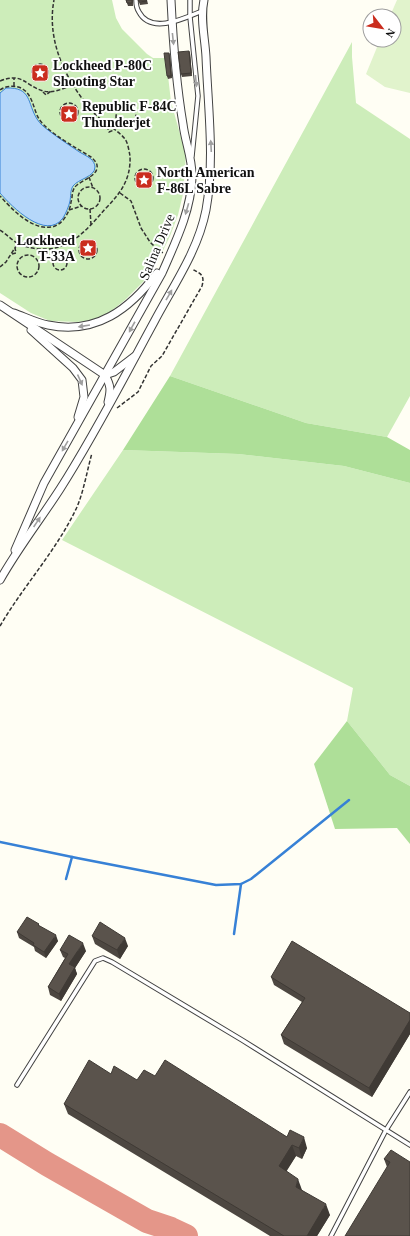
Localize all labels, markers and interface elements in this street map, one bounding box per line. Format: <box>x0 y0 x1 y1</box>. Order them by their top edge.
north arrow <box>362 8 402 48</box>
text: N <box>383 27 398 40</box>
one-way arrow <box>170 33 176 45</box>
place label: Lockheed P-80C Shooting Star <box>53 58 152 89</box>
place icon: Lockheed P-80C Shooting Star <box>30 63 50 83</box>
one-way arrow <box>193 75 200 87</box>
place label: Republic F-84C Thunderjet <box>82 99 177 130</box>
place icon: Republic F-84C Thunderjet <box>59 104 79 124</box>
one-way arrow <box>207 140 214 152</box>
place label: North American F-86L Sabre <box>157 165 255 196</box>
place icon: North American F-86L Sabre <box>134 170 154 190</box>
one-way arrow <box>184 203 190 215</box>
street label: Salina Drive <box>136 212 178 282</box>
place label: Lockheed T-33A <box>17 233 76 264</box>
place icon: Lockheed T-33A <box>78 238 98 258</box>
one-way arrow <box>166 289 173 301</box>
one-way arrow <box>129 321 136 332</box>
one-way arrow <box>78 323 90 329</box>
one-way arrow <box>77 374 83 386</box>
one-way arrow <box>62 440 69 452</box>
one-way arrow <box>33 517 41 527</box>

